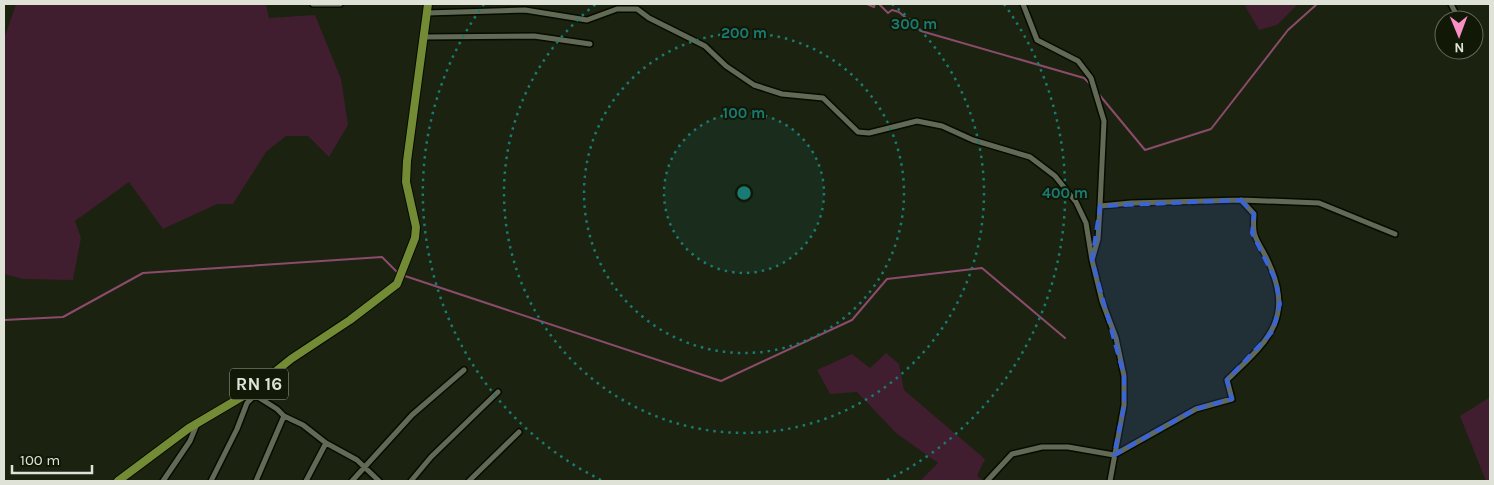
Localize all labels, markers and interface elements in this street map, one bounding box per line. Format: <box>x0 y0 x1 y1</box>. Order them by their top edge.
north arrow <box>1434 10 1484 60</box>
text: 300 m <box>891 15 937 33</box>
text: 200 m <box>721 24 767 42</box>
text: N <box>1454 39 1464 56</box>
text: 100 m <box>723 104 765 122</box>
centre of rings <box>735 184 753 202</box>
text: 400 m <box>1042 184 1088 202</box>
road number: RN 16 <box>230 368 288 399</box>
scale bar <box>12 442 92 474</box>
text: 100 m <box>20 451 60 469</box>

